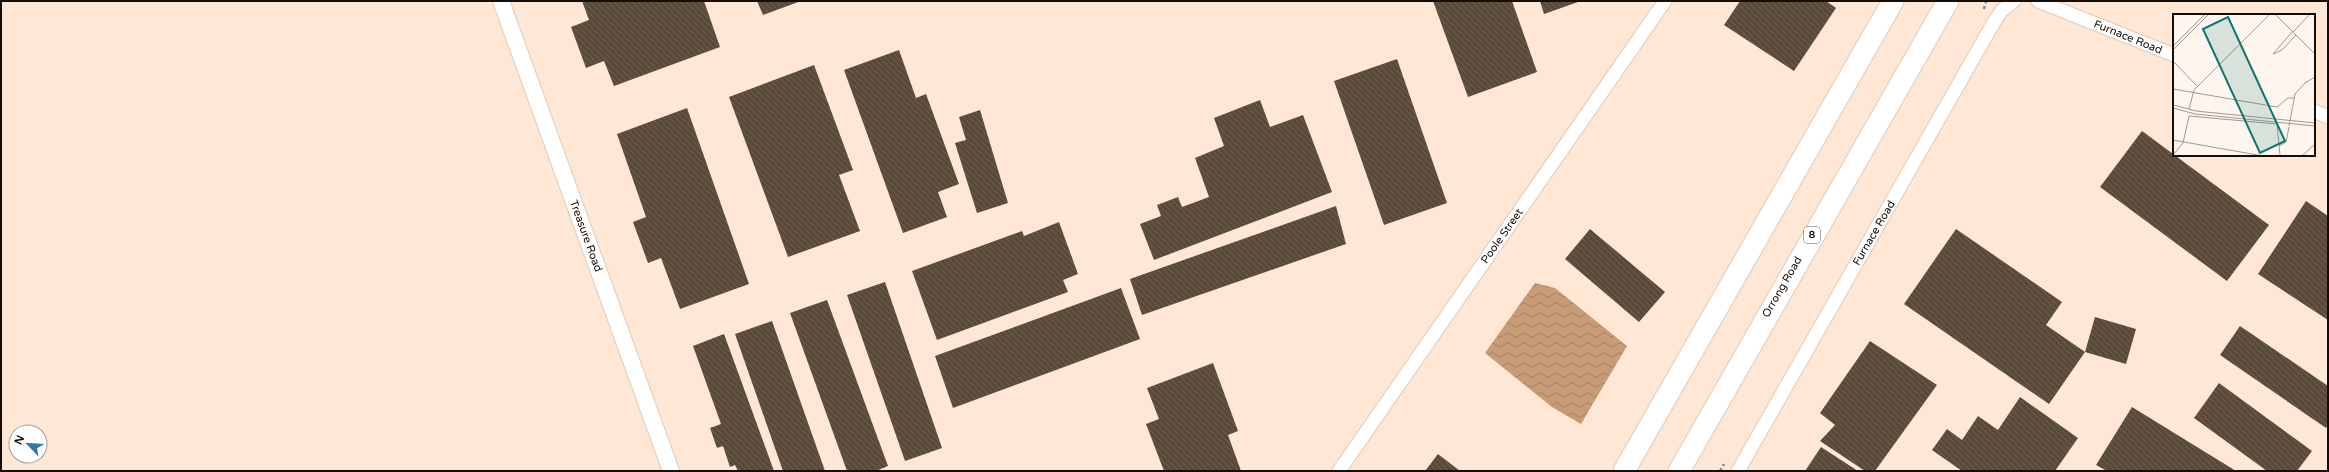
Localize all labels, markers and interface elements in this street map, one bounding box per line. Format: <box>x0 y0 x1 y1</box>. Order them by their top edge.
inset map <box>2173 14 2315 156</box>
street label: Furnace Road <box>2092 17 2164 57</box>
street label: Treasure Road <box>567 198 605 274</box>
street label: Furnace Road <box>1850 198 1898 268</box>
street label: Poole Street <box>1478 206 1526 266</box>
road number: 8 <box>1804 227 1820 243</box>
street label: Orrong Road <box>1759 254 1805 320</box>
north arrow <box>8 424 48 464</box>
text: N <box>12 433 27 447</box>

